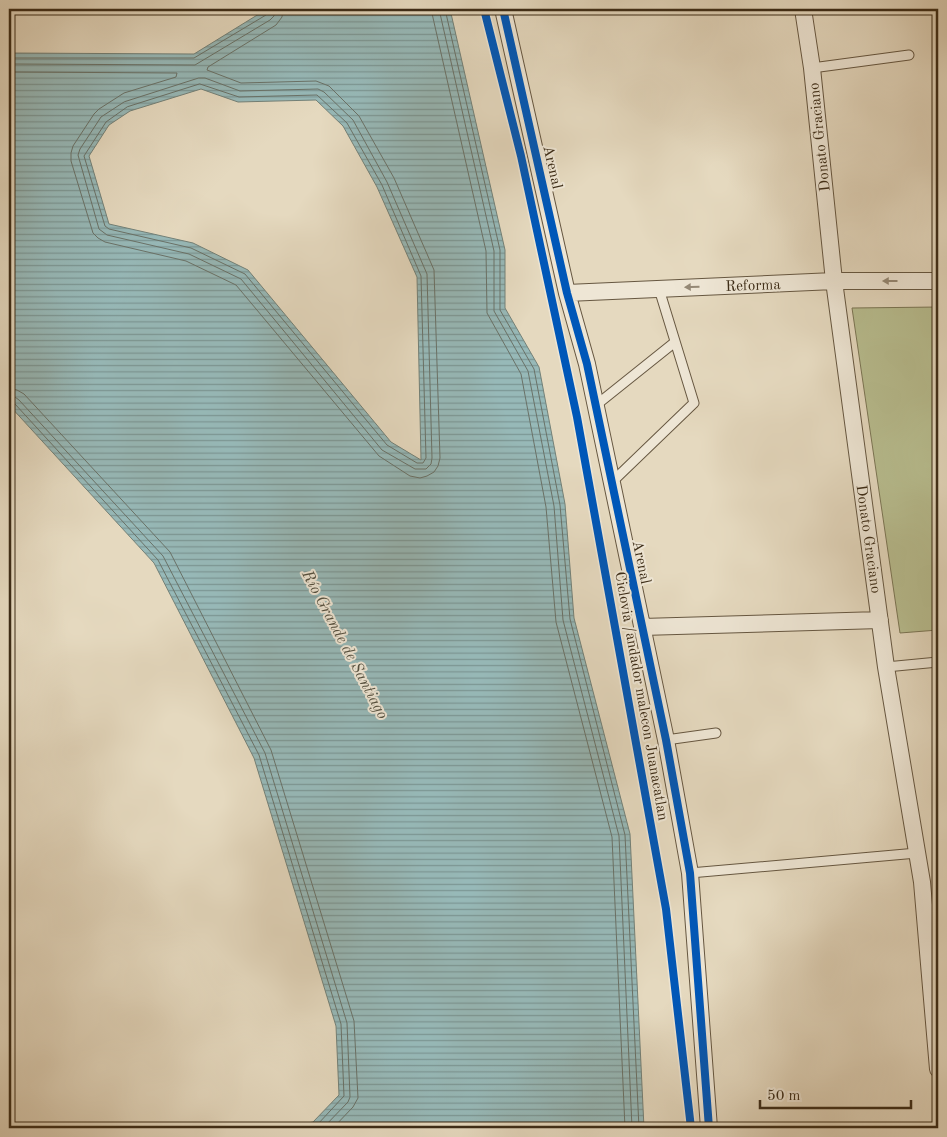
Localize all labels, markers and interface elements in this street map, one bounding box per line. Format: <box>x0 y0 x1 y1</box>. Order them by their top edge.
street label: Donato Graciano <box>807 82 834 192</box>
street label: Arenal <box>539 144 564 190</box>
one-way arrow <box>881 277 897 285</box>
street label: Reforma <box>725 278 782 295</box>
one-way arrow <box>684 284 700 292</box>
street label: Donato Graciano <box>852 484 883 594</box>
street label: Arenal <box>629 539 652 585</box>
water label: Río Grande de Santiago <box>298 567 390 722</box>
street label: Ciclovia /andador malecon Juanacatlan <box>611 571 670 822</box>
scale bar <box>760 1077 911 1109</box>
text: 50 m <box>767 1089 801 1104</box>

